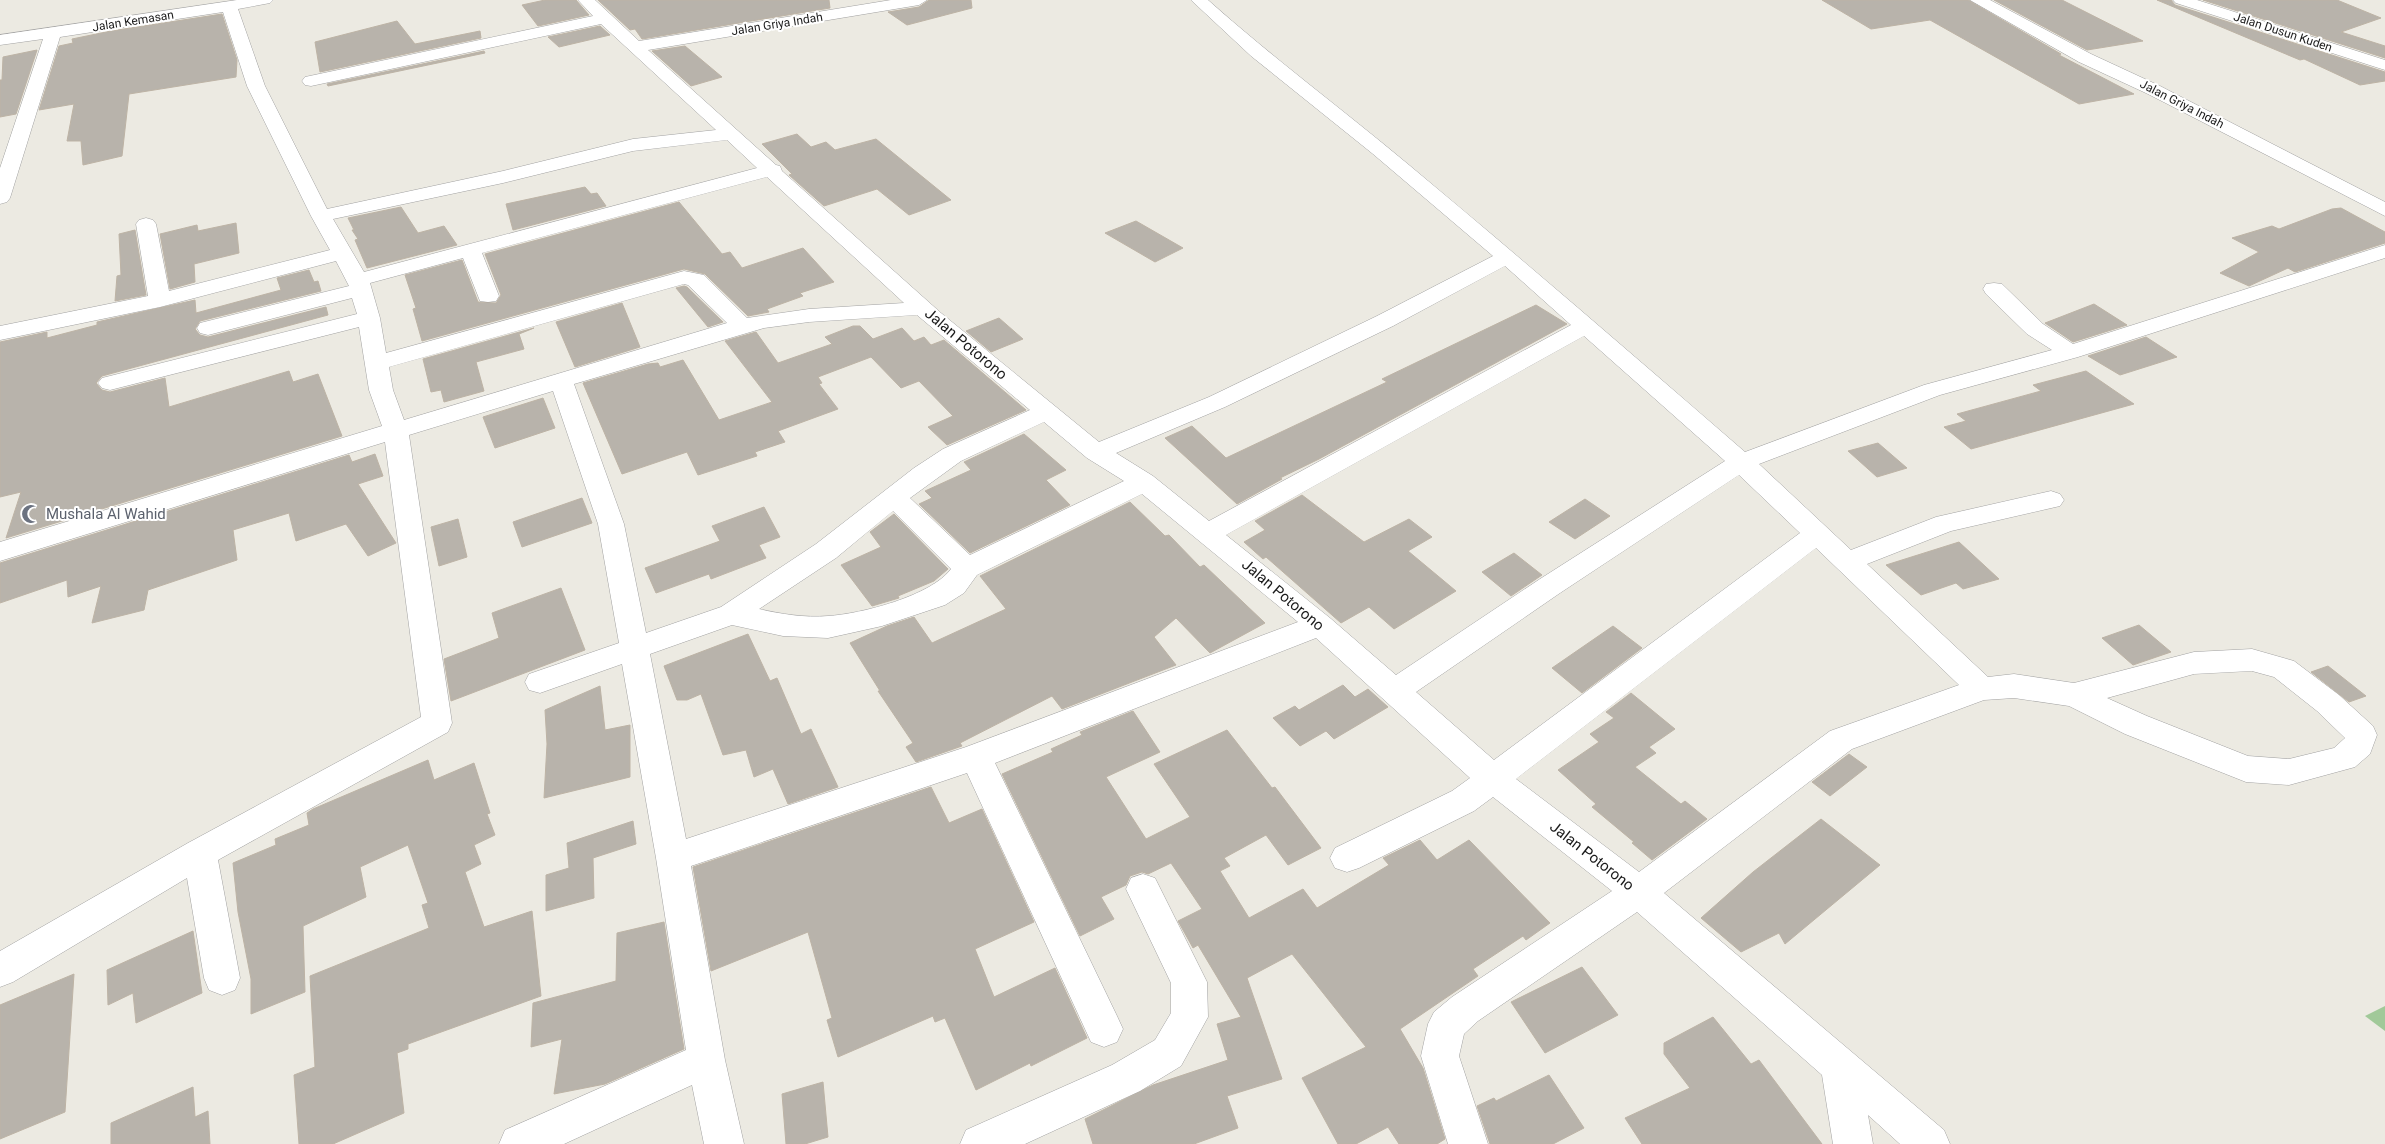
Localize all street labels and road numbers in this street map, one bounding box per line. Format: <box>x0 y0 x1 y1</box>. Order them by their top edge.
street label: Jalan Kemasan <box>91 8 175 34</box>
street label: Jalan Dusun Kuden <box>2232 9 2334 55</box>
street label: Jalan Griya Indah <box>730 10 824 38</box>
street label: Jalan Griya Indah <box>2138 77 2226 131</box>
street label: Jalan Potorono <box>921 304 1011 384</box>
street label: Jalan Potorono <box>1238 555 1328 635</box>
street label: Jalan Potorono <box>1546 818 1638 894</box>

